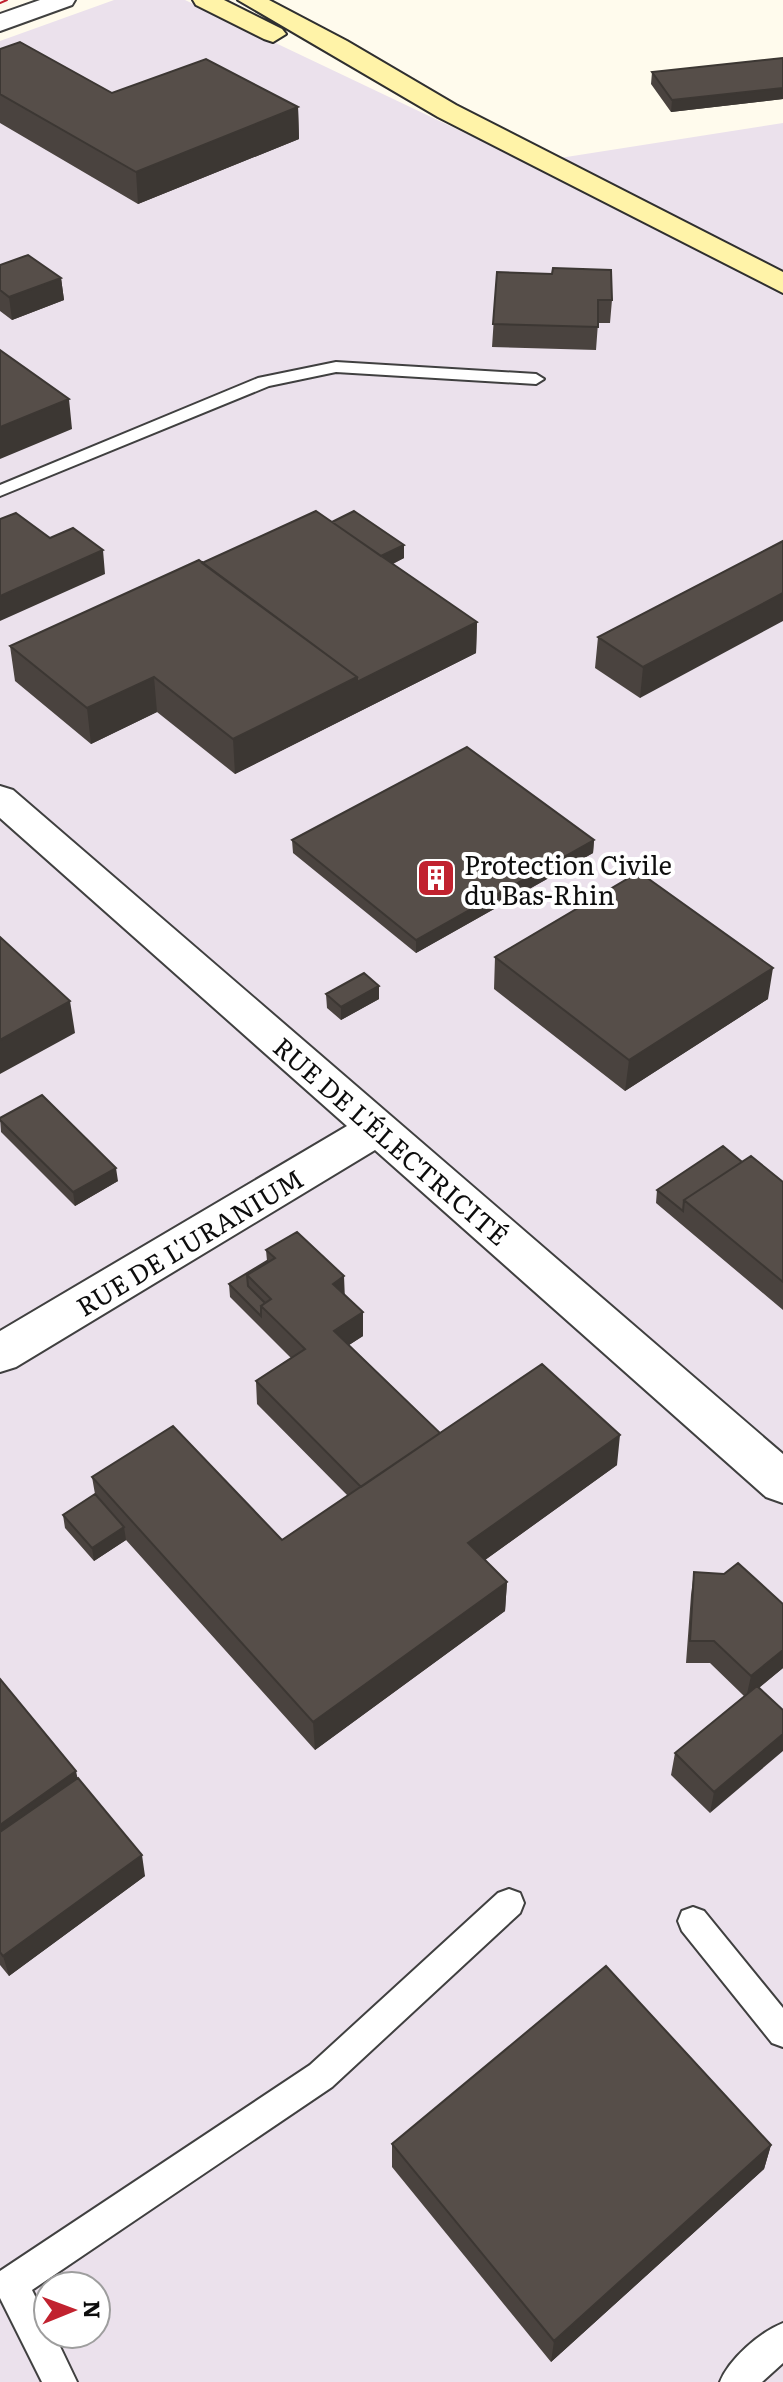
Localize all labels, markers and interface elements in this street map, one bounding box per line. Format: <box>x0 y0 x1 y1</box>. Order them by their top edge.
place label: Protection Civile du Bas-Rhin <box>464 844 672 913</box>
building icon: Protection Civile du Bas-Rhin <box>415 857 457 899</box>
street label: RUE DE L'ÉLECTRICITÉ <box>266 1027 518 1253</box>
street label: RUE DE L'URANIUM <box>68 1158 310 1324</box>
north arrow <box>32 2270 112 2350</box>
text: N <box>77 2300 110 2319</box>

